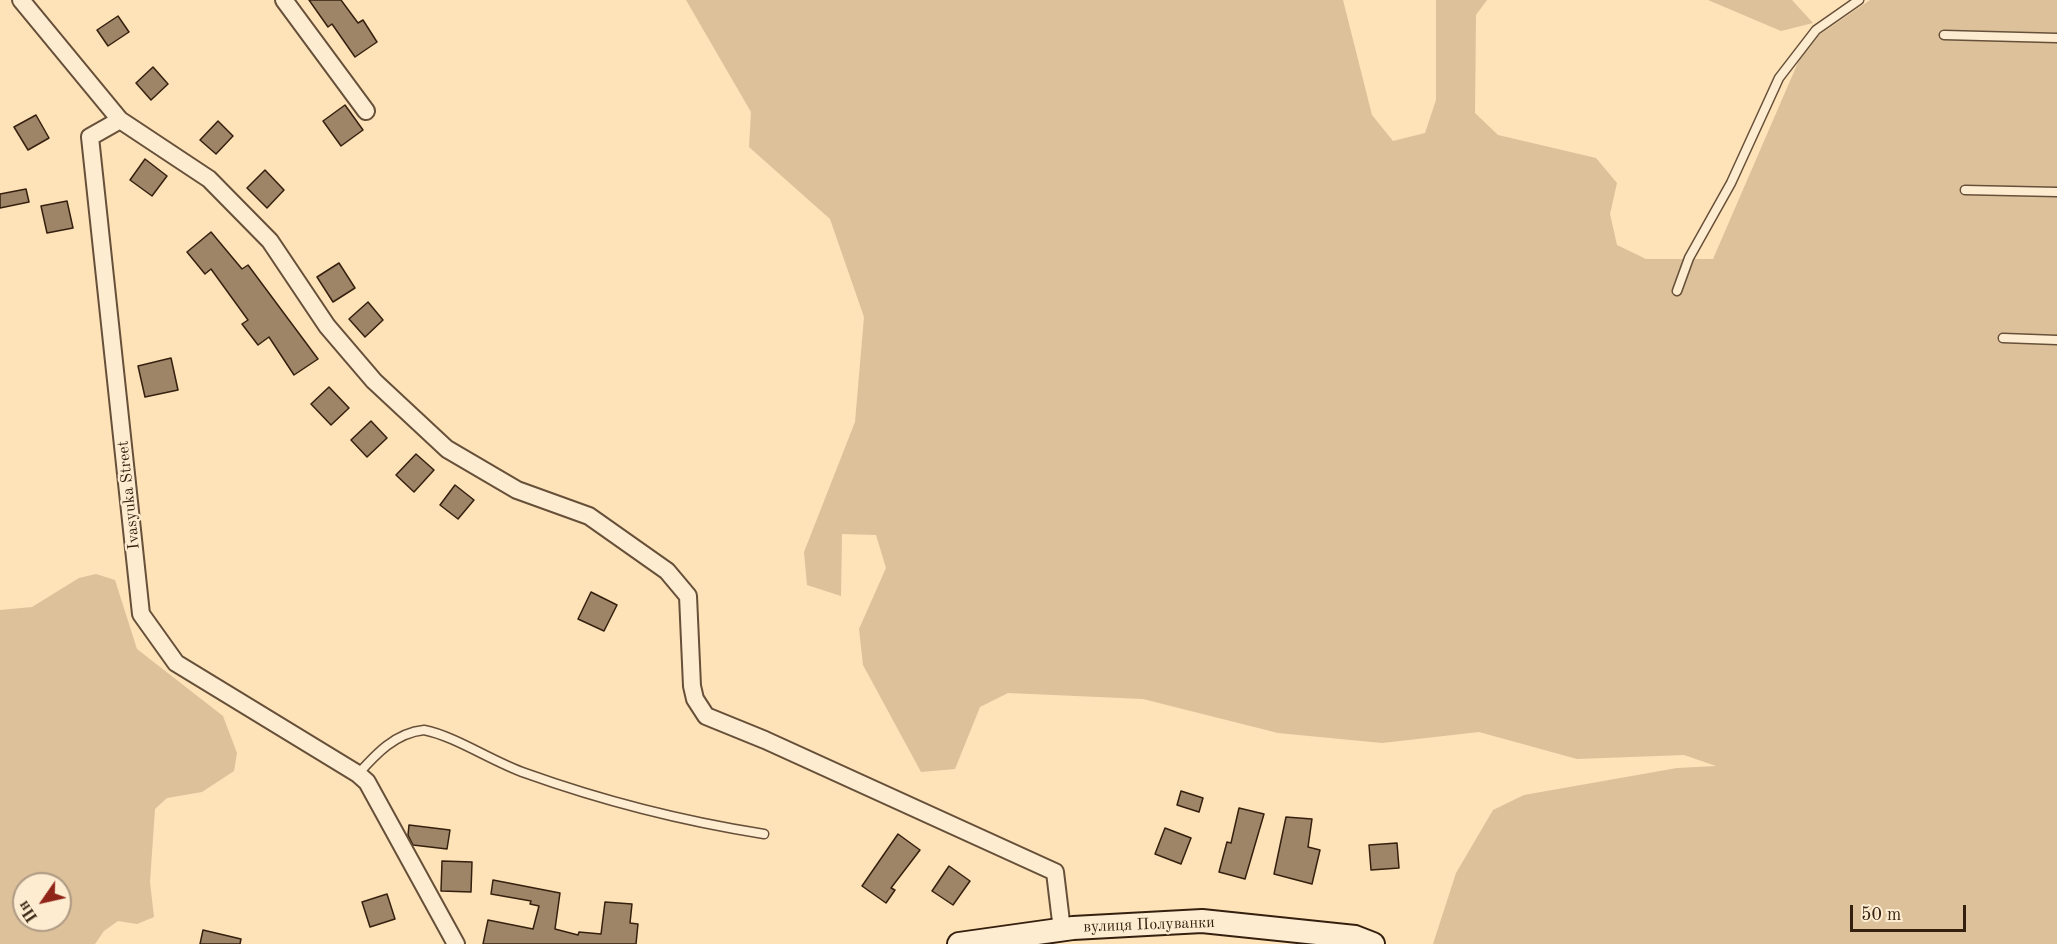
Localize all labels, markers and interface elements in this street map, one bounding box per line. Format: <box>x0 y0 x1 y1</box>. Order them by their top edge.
street label: Ivasyuka Street <box>114 440 144 550</box>
north arrow <box>12 872 72 932</box>
scale bar <box>1853 893 1968 931</box>
text: Пн <box>16 897 42 925</box>
text: 50 m <box>1861 906 1901 924</box>
street label: вулиця Полуванки <box>1083 913 1215 937</box>

